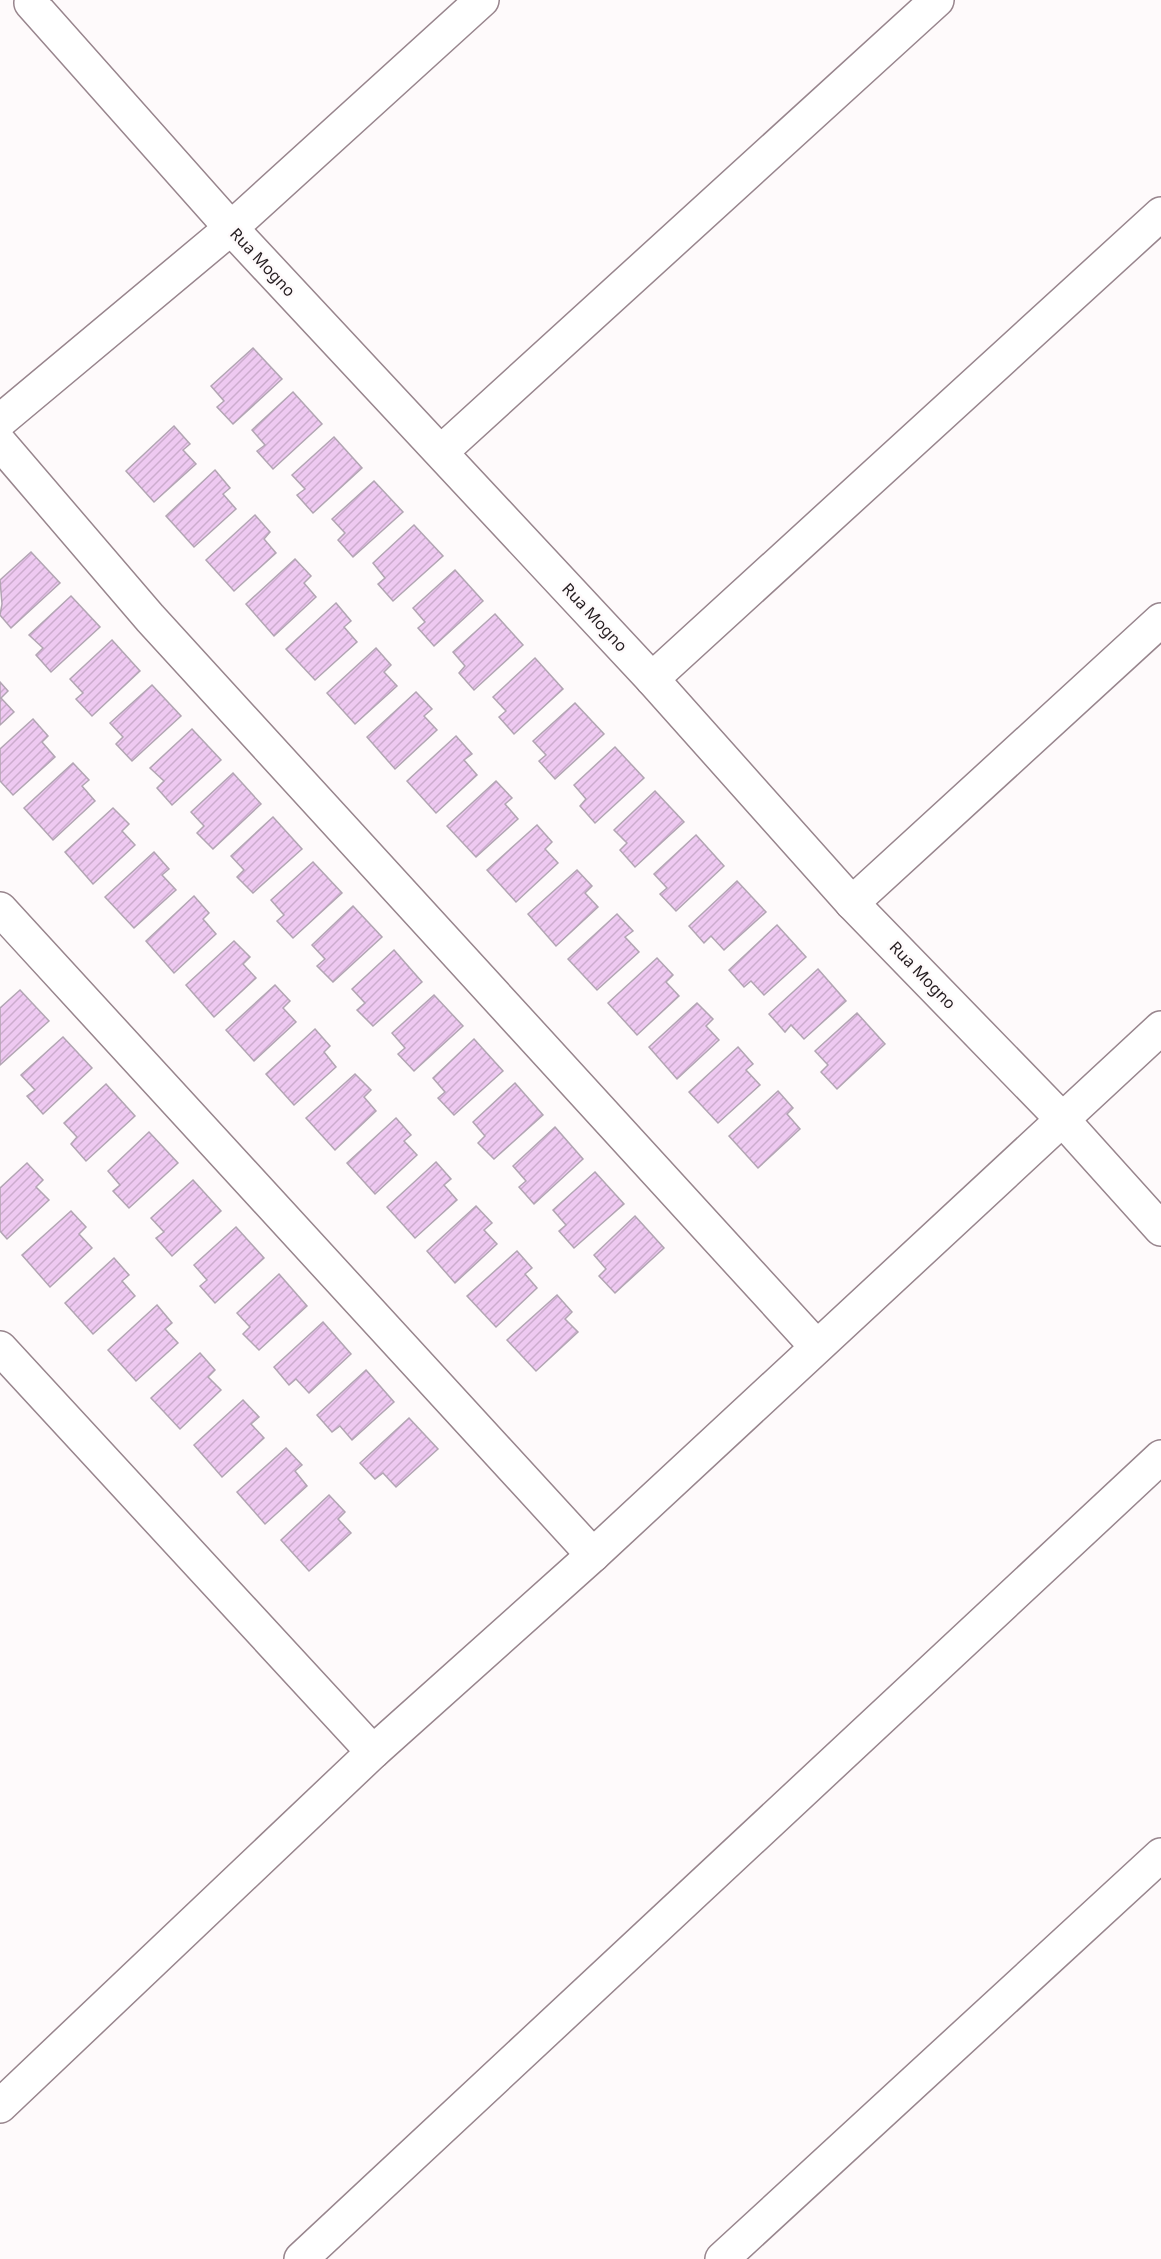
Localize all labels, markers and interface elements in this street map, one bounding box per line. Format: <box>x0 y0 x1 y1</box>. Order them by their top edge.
street label: Rua Mogno <box>225 223 301 301</box>
street label: Rua Mogno <box>557 578 633 656</box>
street label: Rua Mogno <box>885 936 961 1014</box>

